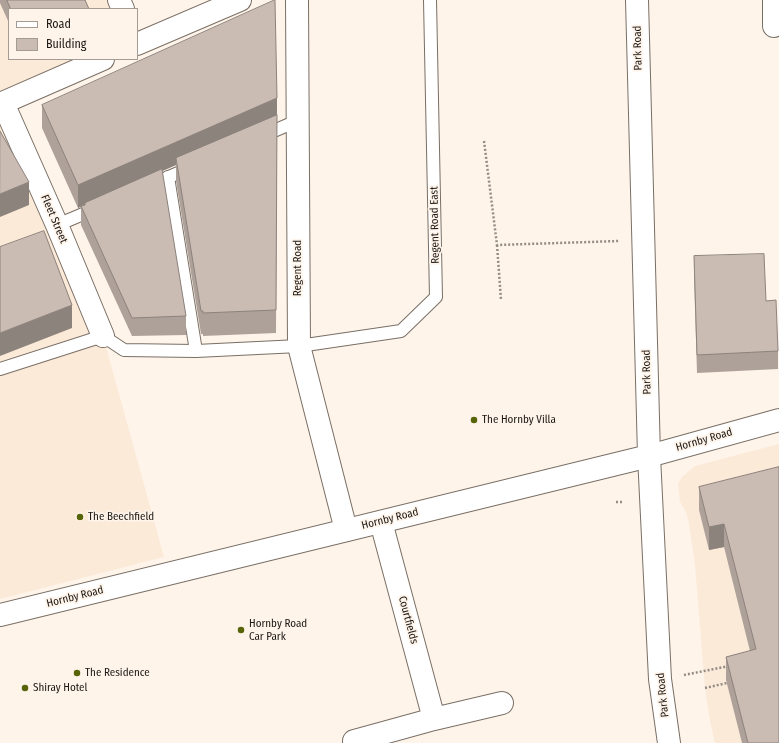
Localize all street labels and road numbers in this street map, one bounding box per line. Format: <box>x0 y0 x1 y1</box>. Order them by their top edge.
street label: Park Road <box>631 25 645 71</box>
street label: Regent Road East <box>428 186 442 264</box>
street label: Fleet Street <box>38 193 70 245</box>
street label: Regent Road <box>291 240 305 296</box>
street label: Park Road <box>640 349 654 395</box>
street label: Hornby Road <box>674 426 734 454</box>
street label: Hornby Road <box>360 506 420 532</box>
street label: Hornby Road <box>45 584 105 610</box>
street label: Courtfields <box>395 595 421 645</box>
street label: Park Road <box>654 672 672 718</box>

